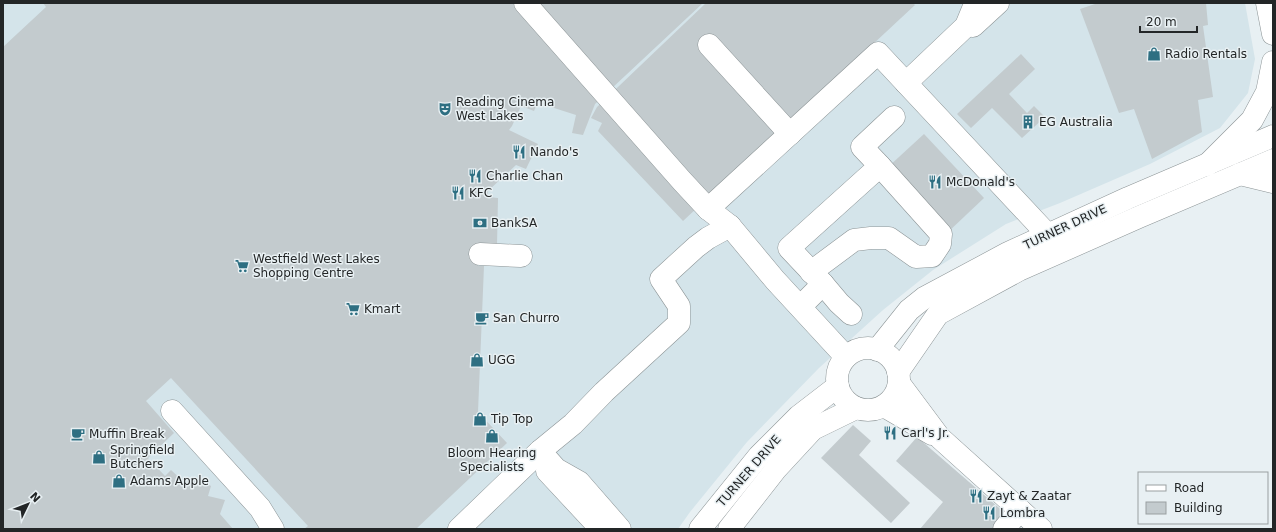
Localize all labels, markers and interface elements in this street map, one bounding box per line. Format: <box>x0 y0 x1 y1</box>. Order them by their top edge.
scale bar <box>1140 8 1197 34</box>
text: 20 m <box>1146 15 1177 29</box>
shop icon: Radio Rentals <box>1146 46 1162 62</box>
place label: Radio Rentals <box>1165 47 1247 61</box>
place label: Reading Cinema West Lakes <box>456 95 554 123</box>
theatre icon: Reading Cinema West Lakes <box>437 101 453 117</box>
building icon: EG Australia <box>1020 114 1036 130</box>
place label: EG Australia <box>1039 115 1113 129</box>
restaurant icon: Nando's <box>511 144 527 160</box>
place label: Nando's <box>530 145 578 159</box>
restaurant icon: Charlie Chan <box>467 168 483 184</box>
place label: Charlie Chan <box>486 169 563 183</box>
restaurant icon: McDonald's <box>927 174 943 190</box>
place label: McDonald's <box>946 175 1015 189</box>
restaurant icon: KFC <box>450 185 466 201</box>
place label: KFC <box>469 186 492 200</box>
street label: TURNER DRIVE <box>1020 202 1109 253</box>
bank icon: BankSA <box>472 215 488 231</box>
place label: BankSA <box>491 216 538 230</box>
place label: Westfield West Lakes Shopping Centre <box>253 252 380 280</box>
supermarket icon: Westfield West Lakes Shopping Centre <box>234 258 250 274</box>
supermarket icon: Kmart <box>345 301 361 317</box>
place label: Kmart <box>364 302 401 316</box>
cafe icon: San Churro <box>474 310 490 326</box>
place label: San Churro <box>493 311 560 325</box>
shop icon: UGG <box>469 352 485 368</box>
place label: UGG <box>488 353 515 367</box>
shop icon: Tip Top <box>472 411 488 427</box>
place label: Tip Top <box>490 412 533 426</box>
restaurant icon: Carl's Jr. <box>882 425 898 441</box>
cafe icon: Muffin Break <box>70 426 86 442</box>
place label: Carl's Jr. <box>901 426 950 440</box>
place label: Muffin Break <box>89 427 165 441</box>
shop icon: Bloom Hearing Specialists <box>484 428 500 444</box>
street label: TURNER DRIVE <box>714 432 784 510</box>
place label: Springfield Butchers <box>110 443 175 471</box>
place label: Bloom Hearing Specialists <box>447 446 537 474</box>
shop icon: Springfield Butchers <box>91 449 107 465</box>
legend <box>1138 472 1268 524</box>
shop icon: Adams Apple <box>111 473 127 489</box>
place label: Adams Apple <box>130 474 209 488</box>
text: Road <box>1174 481 1204 495</box>
north arrow <box>8 484 48 524</box>
restaurant icon: Zayt & Zaatar <box>968 488 984 504</box>
place label: Zayt & Zaatar <box>987 489 1071 503</box>
text: N <box>27 490 43 505</box>
text: Building <box>1174 501 1223 515</box>
restaurant icon: Lombra <box>981 505 997 521</box>
place label: Lombra <box>1000 506 1045 520</box>

